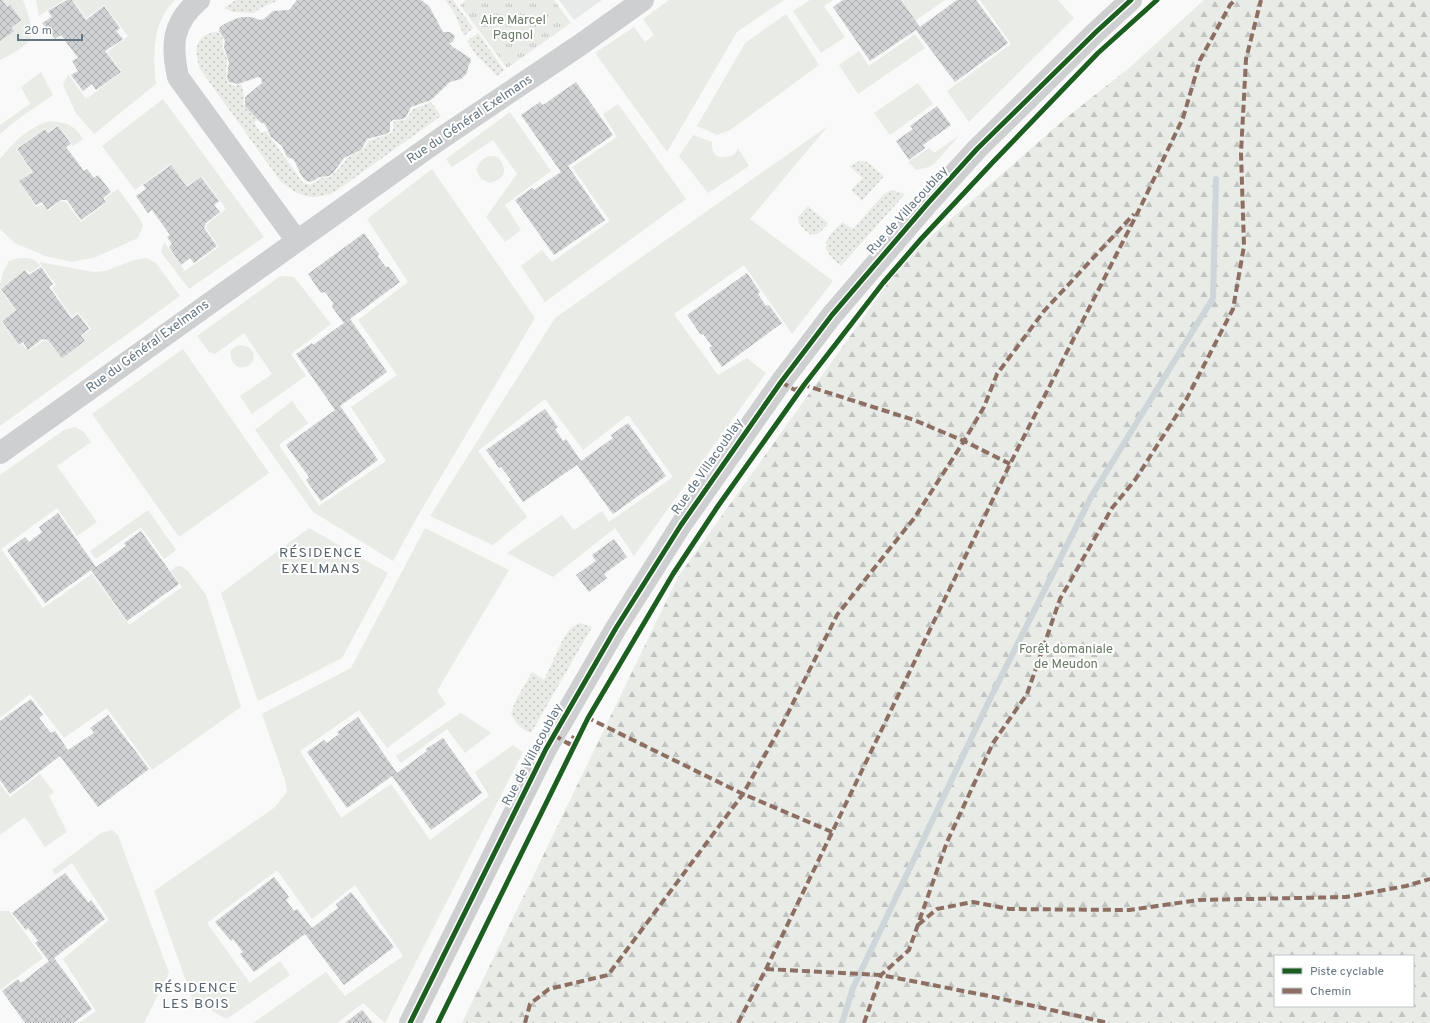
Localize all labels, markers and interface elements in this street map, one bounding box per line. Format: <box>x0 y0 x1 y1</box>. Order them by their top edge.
park label: Aire Marcel Pagnol <box>480 13 546 44</box>
scale bar <box>18 16 82 42</box>
text: 20 m <box>24 23 52 39</box>
street label: Rue du Général Exelmans <box>404 72 536 168</box>
street label: Rue de Villacoublay <box>864 163 952 259</box>
street label: Rue du Général Exelmans <box>83 297 213 397</box>
street label: Rue de Villacoublay <box>669 416 747 518</box>
district label: RÉSIDENCE EXELMANS <box>279 544 363 578</box>
park label: Forêt domaniale de Meudon <box>1019 642 1113 673</box>
street label: Rue de Villacoublay <box>499 701 567 809</box>
legend <box>1274 955 1414 1007</box>
text: Piste cyclable <box>1310 964 1384 980</box>
district label: RÉSIDENCE LES BOIS <box>154 979 238 1013</box>
text: Chemin <box>1310 984 1351 1000</box>

